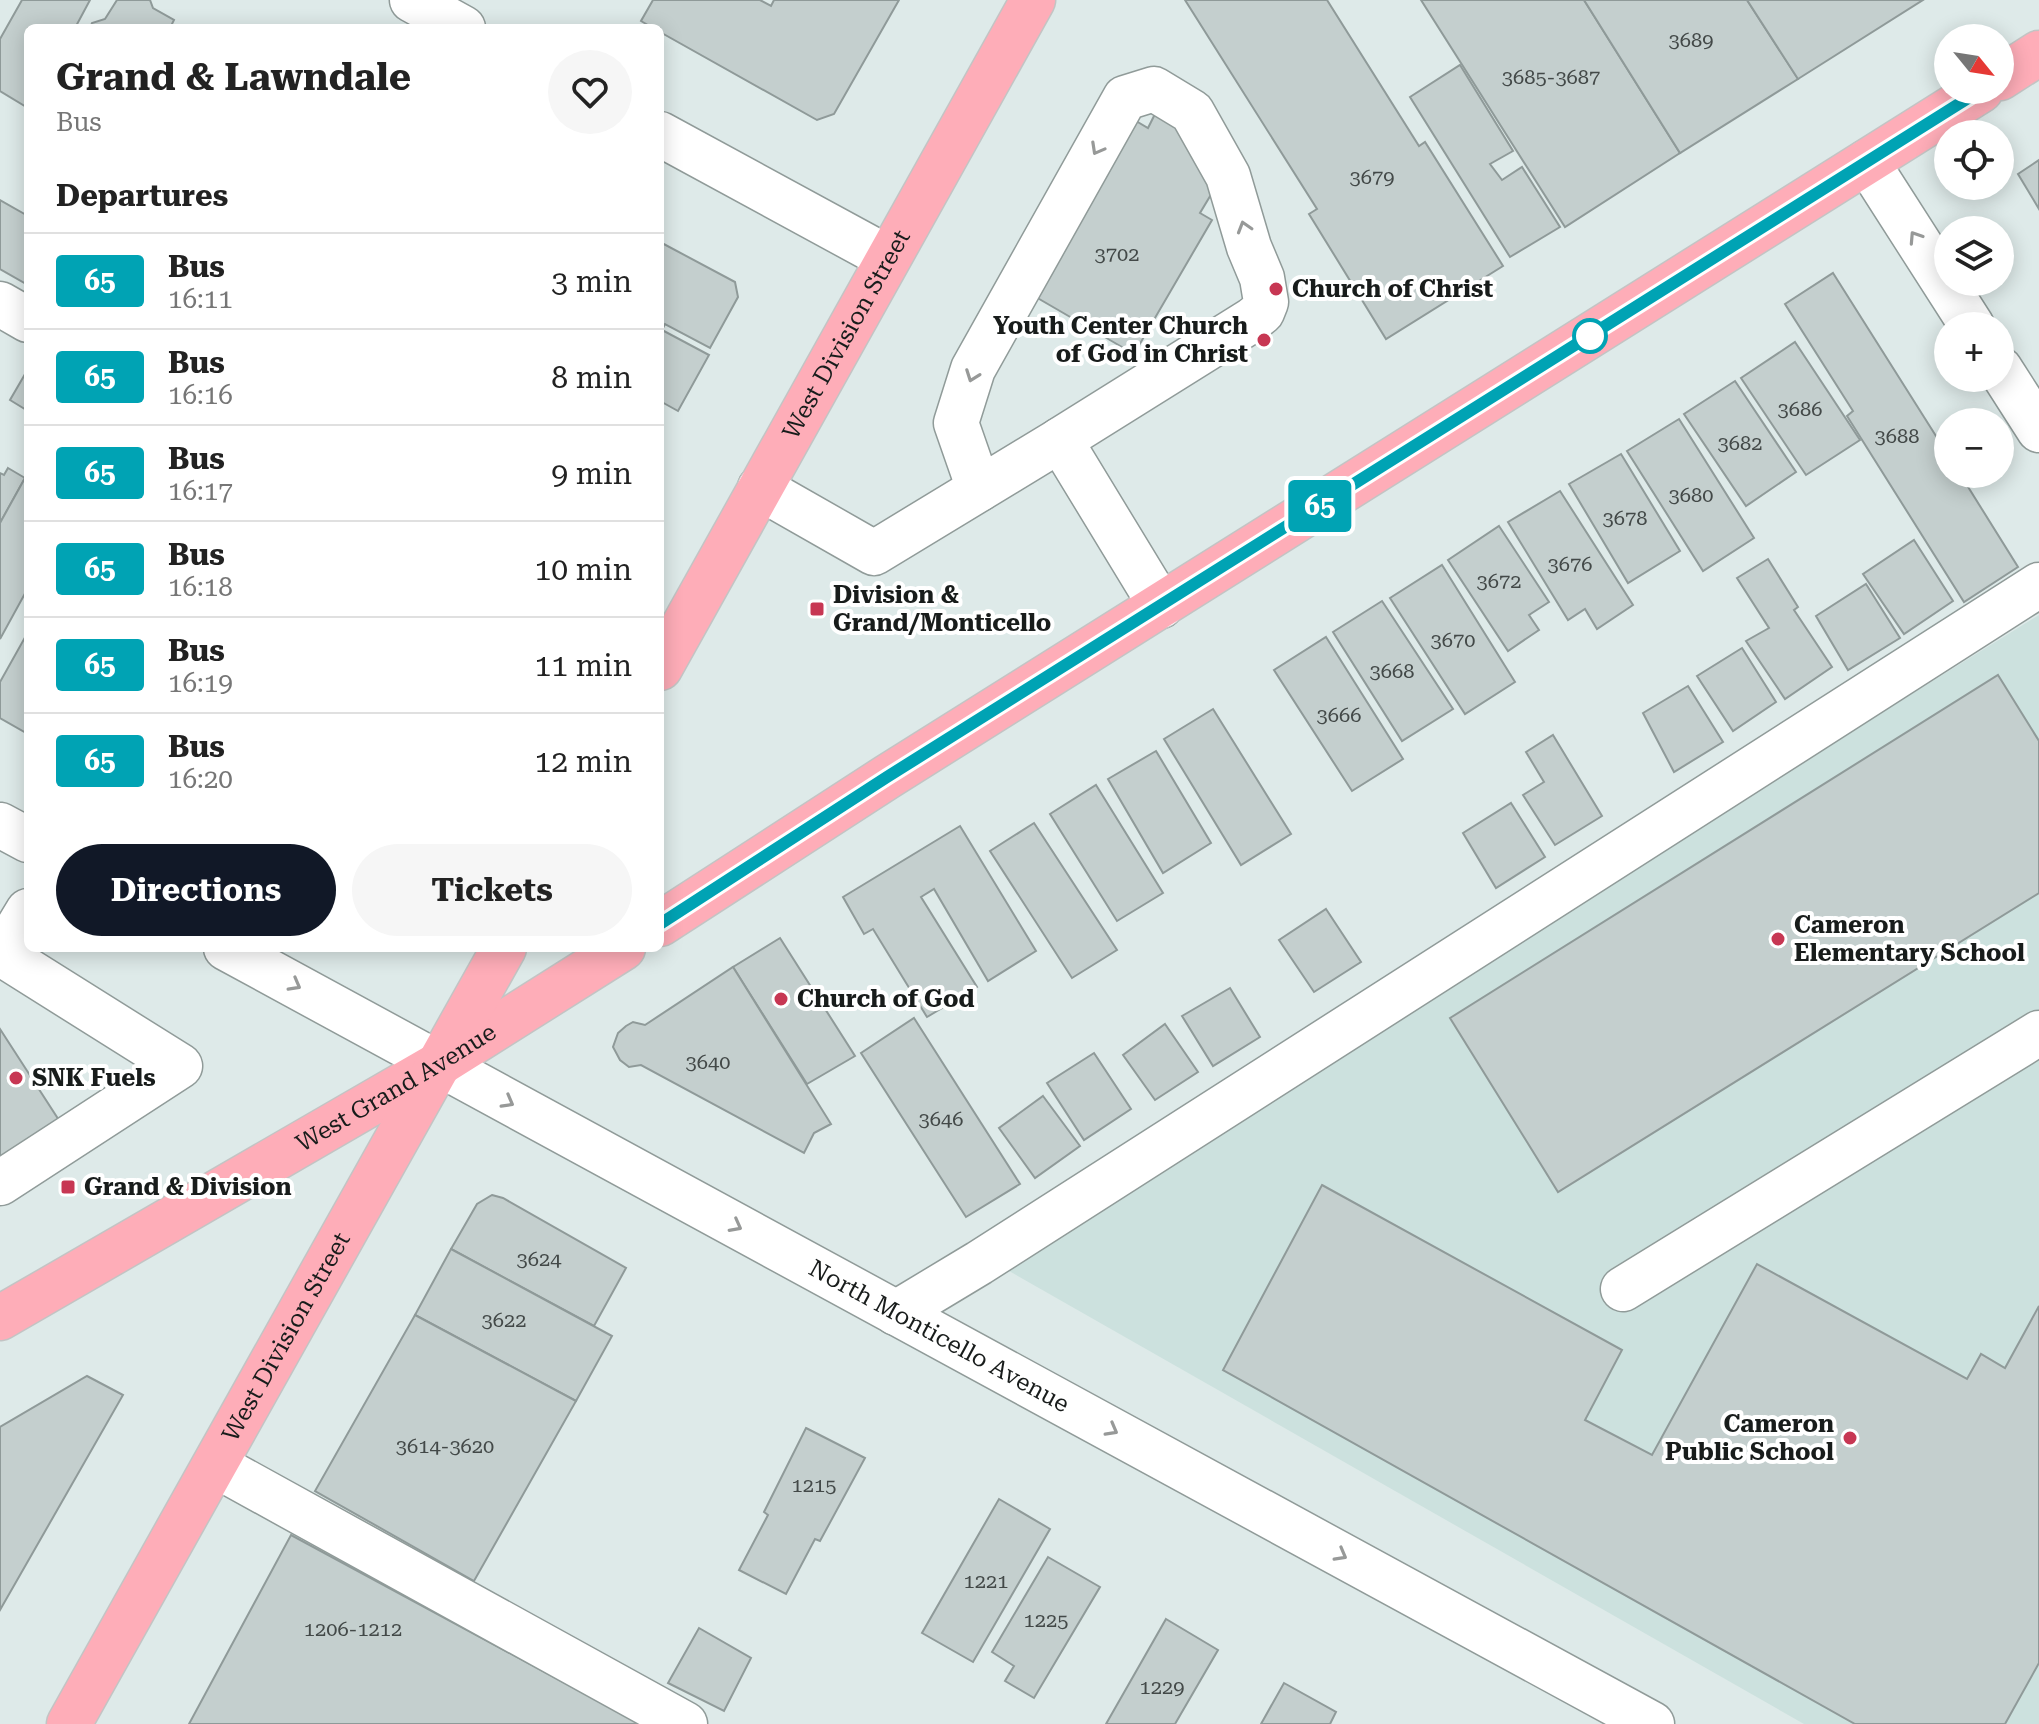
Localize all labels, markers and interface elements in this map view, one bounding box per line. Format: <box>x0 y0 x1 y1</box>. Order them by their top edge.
north arrow <box>1934 24 2014 104</box>
map controls <box>1934 24 2014 488</box>
house number: 3689 <box>1669 28 1713 52</box>
button: heart <box>548 50 632 134</box>
text: Grand & Lawndale <box>56 55 411 99</box>
house number: 3685-3687 <box>1502 65 1600 89</box>
text: Bus <box>56 107 102 137</box>
button: locate <box>1934 120 2014 200</box>
one-way arrow <box>1091 140 1107 154</box>
house number: 3679 <box>1350 165 1394 189</box>
text: Departures <box>56 178 228 213</box>
button: layers <box>1934 216 2014 296</box>
one-way arrow <box>1237 221 1253 235</box>
street label: West Division Street <box>777 225 916 444</box>
one-way arrow <box>1909 231 1924 246</box>
house number: 3702 <box>1095 242 1139 266</box>
text: Bus <box>168 249 225 284</box>
text: 65 <box>84 264 116 297</box>
text: 3 min <box>551 264 632 299</box>
place label: Church of Christ <box>1292 275 1493 303</box>
marker: Church of Christ <box>1267 280 1285 298</box>
text: 16:11 <box>168 284 233 314</box>
place label: Youth Center Church of God in Christ <box>993 312 1248 368</box>
button: + <box>1934 312 2014 392</box>
unlabelled marker <box>1573 319 1607 353</box>
marker: Youth Center Church of God in Christ <box>1255 331 1273 349</box>
text: Bus <box>168 345 225 380</box>
text: 65 <box>84 360 116 393</box>
text: 8 min <box>551 360 632 395</box>
one-way arrow <box>965 368 982 382</box>
text: 16:16 <box>168 380 233 410</box>
house number: 3686 <box>1778 397 1822 421</box>
button: − <box>1934 408 2014 488</box>
house number: 3688 <box>1875 424 1919 448</box>
house number: 3682 <box>1718 431 1762 455</box>
text: Bus <box>168 441 225 476</box>
text: 65 <box>84 456 116 489</box>
text: 9 min <box>551 456 632 491</box>
text: 16:17 <box>168 476 233 506</box>
line badge: 65 <box>1284 480 1356 532</box>
house number: 3680 <box>1669 483 1713 507</box>
text: 65 <box>1304 489 1336 522</box>
house number: 3678 <box>1603 506 1647 530</box>
text: Bus <box>168 537 225 572</box>
text: 65 <box>84 552 116 585</box>
text: 10 min <box>535 552 632 587</box>
house number: 3676 <box>1548 552 1592 576</box>
house number: 3672 <box>1477 569 1521 593</box>
text: 16:18 <box>168 572 233 602</box>
place label: Division & Grand/Monticello <box>833 581 1051 637</box>
marker: Division & Grand/Monticello <box>808 600 826 618</box>
house number: 3670 <box>1431 628 1475 652</box>
text: Bus <box>168 633 225 668</box>
text: 65 <box>84 648 116 681</box>
text: 11 min <box>535 648 632 683</box>
house number: 3668 <box>1370 659 1414 683</box>
text: 16:19 <box>168 668 233 698</box>
house number: 3666 <box>1317 703 1361 727</box>
text: Bus <box>168 729 225 764</box>
text: 65 <box>84 744 116 777</box>
text: 12 min <box>535 744 632 779</box>
text: 16:20 <box>168 764 233 794</box>
button: Directions <box>56 844 336 936</box>
button: Tickets <box>352 844 632 936</box>
place label: Cameron Elementary School <box>1794 911 2025 967</box>
marker: Cameron Elementary School <box>1769 930 1787 948</box>
one-way arrow <box>287 976 301 991</box>
place label: Church of God <box>797 985 974 1013</box>
marker: Church of God <box>772 990 790 1008</box>
street label: West Grand Avenue <box>291 1018 501 1158</box>
house number: 3640 <box>686 1050 730 1074</box>
place label: SNK Fuels <box>32 1064 156 1092</box>
marker: SNK Fuels <box>7 1069 25 1087</box>
one-way arrow <box>499 1092 513 1108</box>
house number: 3646 <box>919 1107 963 1131</box>
place label: Grand & Division <box>84 1173 292 1201</box>
marker: Grand & Division <box>59 1178 77 1196</box>
one-way arrow <box>728 1217 742 1232</box>
street label: West Division Street <box>216 1227 356 1446</box>
house number: 3624 <box>517 1247 562 1271</box>
street label: North Monticello Avenue <box>804 1254 1074 1418</box>
house number: 3622 <box>482 1308 526 1332</box>
place label: Cameron Public School <box>1665 1410 1834 1466</box>
one-way arrow <box>1104 1421 1118 1436</box>
marker: Cameron Public School <box>1841 1429 1859 1447</box>
house number: 3614-3620 <box>396 1434 494 1458</box>
house number: 1215 <box>792 1473 836 1497</box>
one-way arrow <box>1332 1545 1347 1560</box>
house number: 1221 <box>964 1569 1008 1593</box>
house number: 1225 <box>1024 1608 1068 1632</box>
house number: 1206-1212 <box>304 1617 402 1641</box>
house number: 1229 <box>1140 1675 1184 1699</box>

